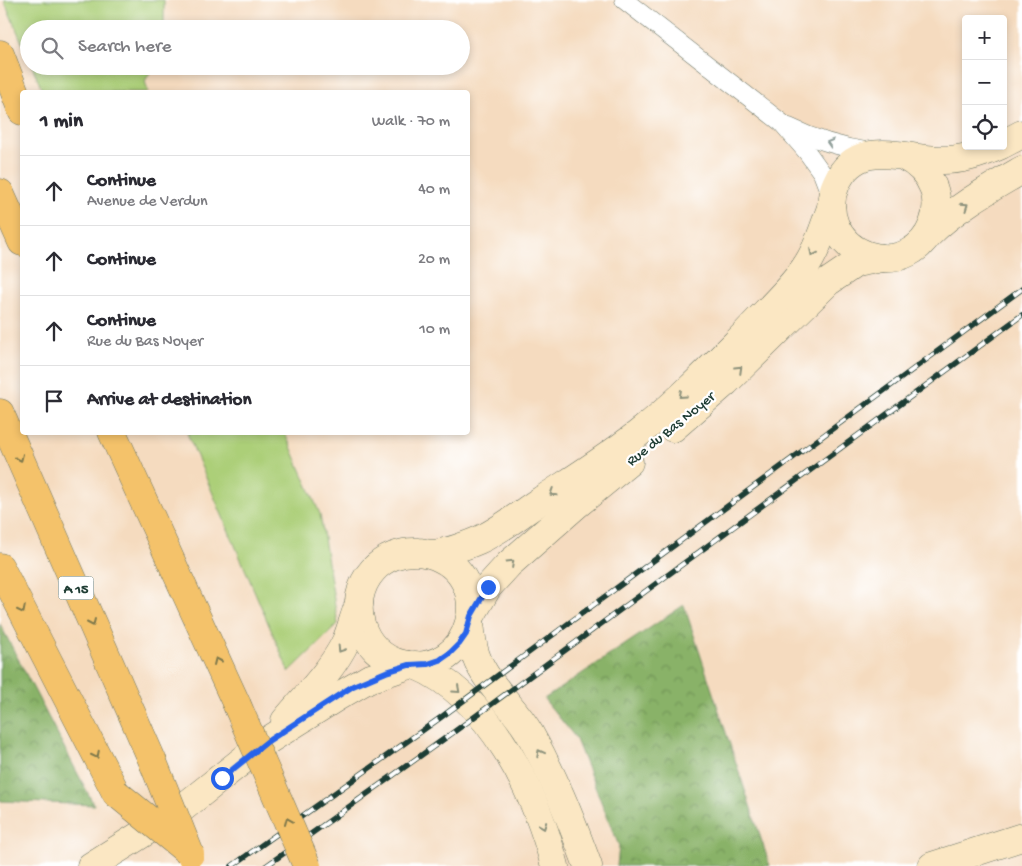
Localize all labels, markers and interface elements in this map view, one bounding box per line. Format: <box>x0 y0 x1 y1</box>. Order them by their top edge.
map controls <box>962 15 1007 150</box>
button: + <box>962 15 1007 60</box>
search box <box>20 20 470 75</box>
icon: search <box>38 34 66 62</box>
text: Search here <box>78 36 172 59</box>
button: − <box>962 60 1007 105</box>
button: locate <box>962 105 1007 150</box>
text: 1 min <box>40 110 83 135</box>
text: Walk · 70 m <box>372 113 450 132</box>
one-way arrow <box>826 139 834 149</box>
text: Continue <box>87 170 156 193</box>
icon: ahead <box>40 177 68 205</box>
text: 40 m <box>418 181 450 200</box>
text: Avenue de Verdun <box>87 193 208 212</box>
one-way arrow <box>959 203 968 212</box>
icon: ahead <box>40 247 68 275</box>
one-way arrow <box>809 248 819 257</box>
text: Continue <box>87 249 156 272</box>
text: 20 m <box>418 251 450 270</box>
text: Continue <box>87 310 156 333</box>
icon: ahead <box>40 317 68 345</box>
text: 10 m <box>419 321 450 340</box>
text: Rue du Bas Noyer <box>87 333 203 352</box>
one-way arrow <box>733 366 742 375</box>
icon: arrive <box>40 387 68 415</box>
street label: Rue du Bas Noyer <box>623 387 720 471</box>
text: Arrive at destination <box>87 389 251 412</box>
one-way arrow <box>679 390 688 399</box>
one-way arrow <box>13 453 24 462</box>
one-way arrow <box>549 487 558 496</box>
one-way arrow <box>505 560 514 569</box>
road number: A 15 <box>58 576 94 600</box>
route end <box>477 576 500 599</box>
one-way arrow <box>16 605 26 614</box>
one-way arrow <box>85 618 96 627</box>
one-way arrow <box>337 644 347 653</box>
one-way arrow <box>213 657 224 666</box>
one-way arrow <box>451 685 460 694</box>
one-way arrow <box>536 749 546 758</box>
one-way arrow <box>90 750 100 759</box>
route start <box>211 767 234 790</box>
one-way arrow <box>283 817 294 826</box>
one-way arrow <box>537 821 547 830</box>

